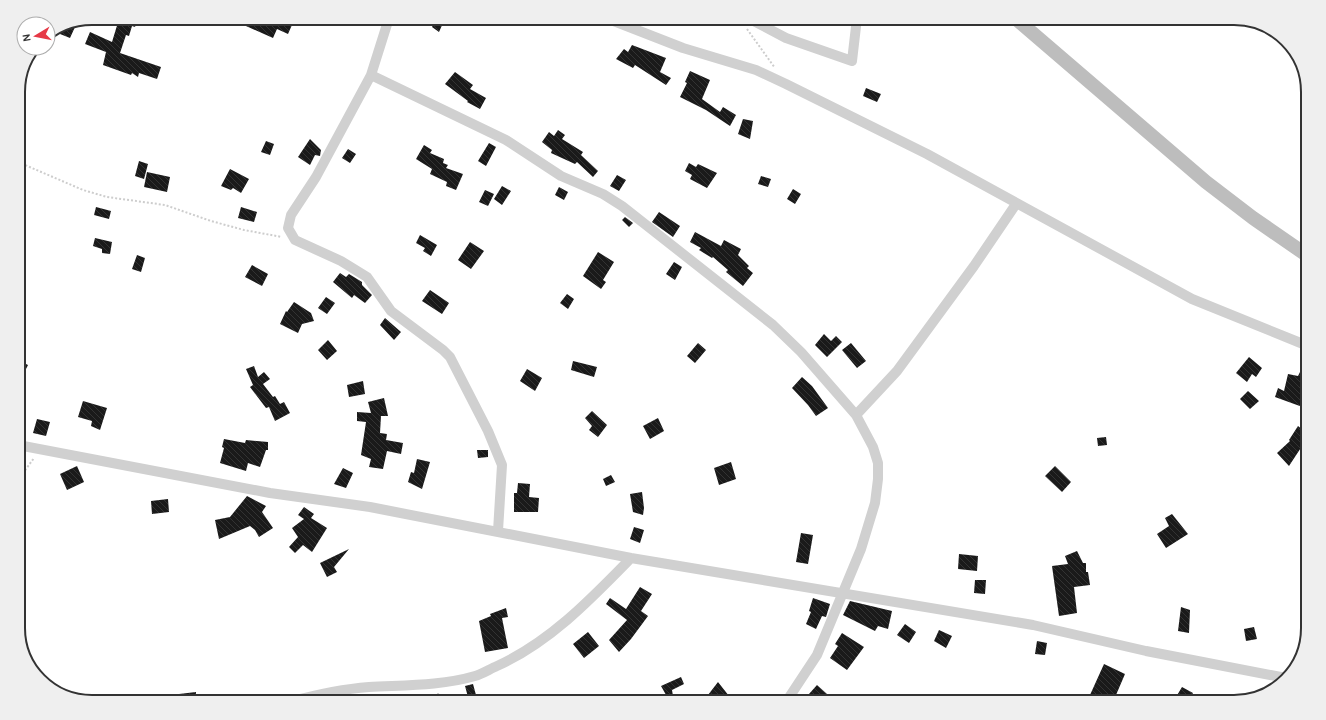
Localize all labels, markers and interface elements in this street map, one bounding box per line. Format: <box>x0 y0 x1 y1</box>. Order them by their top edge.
north arrow <box>16 16 56 56</box>
text: N <box>20 33 34 43</box>

